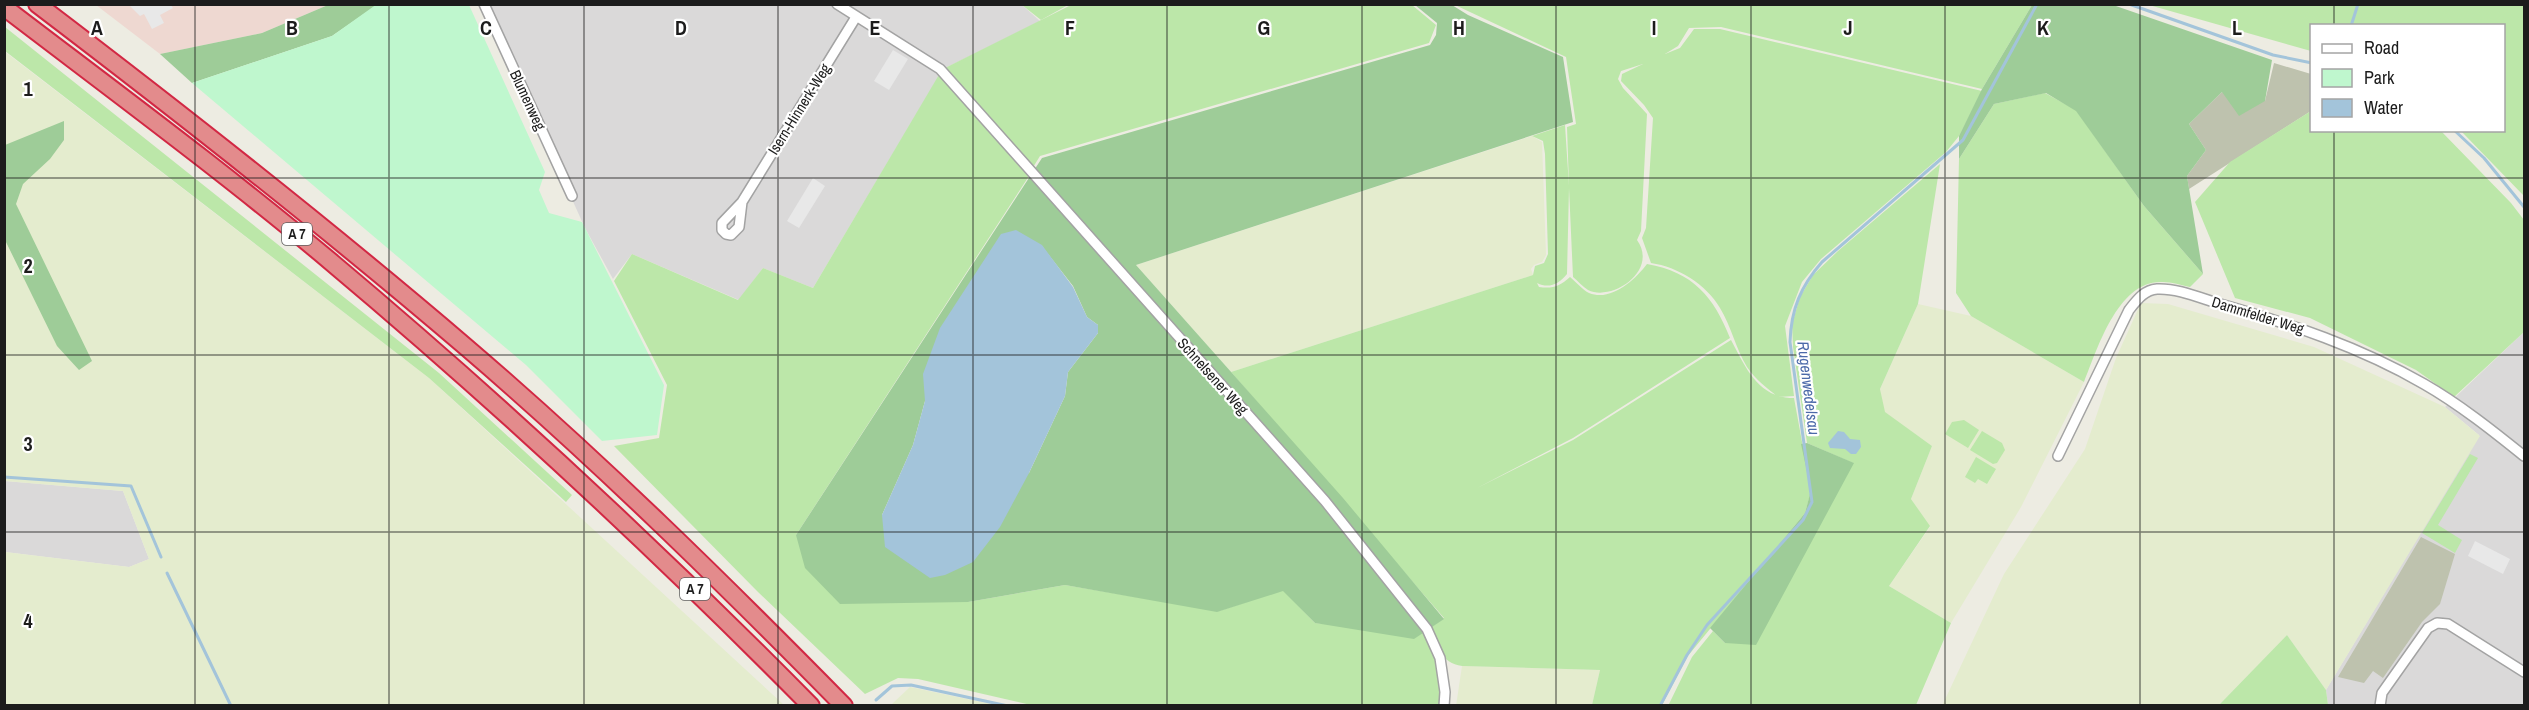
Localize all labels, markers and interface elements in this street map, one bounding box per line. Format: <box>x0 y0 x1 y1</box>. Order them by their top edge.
text: A <box>91 14 103 41</box>
text: B <box>286 14 298 41</box>
text: C <box>480 14 492 41</box>
text: D <box>675 14 687 41</box>
text: E <box>870 14 881 41</box>
text: F <box>1065 14 1075 41</box>
text: G <box>1258 14 1270 41</box>
text: H <box>1453 14 1465 41</box>
text: I <box>1652 14 1656 41</box>
text: J <box>1843 14 1853 41</box>
text: K <box>2037 14 2049 41</box>
text: L <box>2232 14 2242 41</box>
legend <box>2310 24 2505 132</box>
text: Road <box>2364 35 2399 60</box>
street label: Isern-Hinnerk-Weg <box>763 59 835 159</box>
text: Park <box>2364 65 2395 90</box>
street label: Blumenweg <box>505 66 551 134</box>
text: 1 <box>23 75 33 102</box>
text: Water <box>2364 95 2403 120</box>
road number: A 7 <box>282 223 312 245</box>
text: 2 <box>23 252 33 279</box>
street label: Dammfelder Weg <box>2209 291 2307 339</box>
street label: Schnelsener Weg <box>1173 333 1253 419</box>
water label: Rugenwedelsau <box>1792 340 1826 436</box>
text: 3 <box>23 430 33 457</box>
road number: A 7 <box>680 578 710 600</box>
text: 4 <box>23 607 33 634</box>

